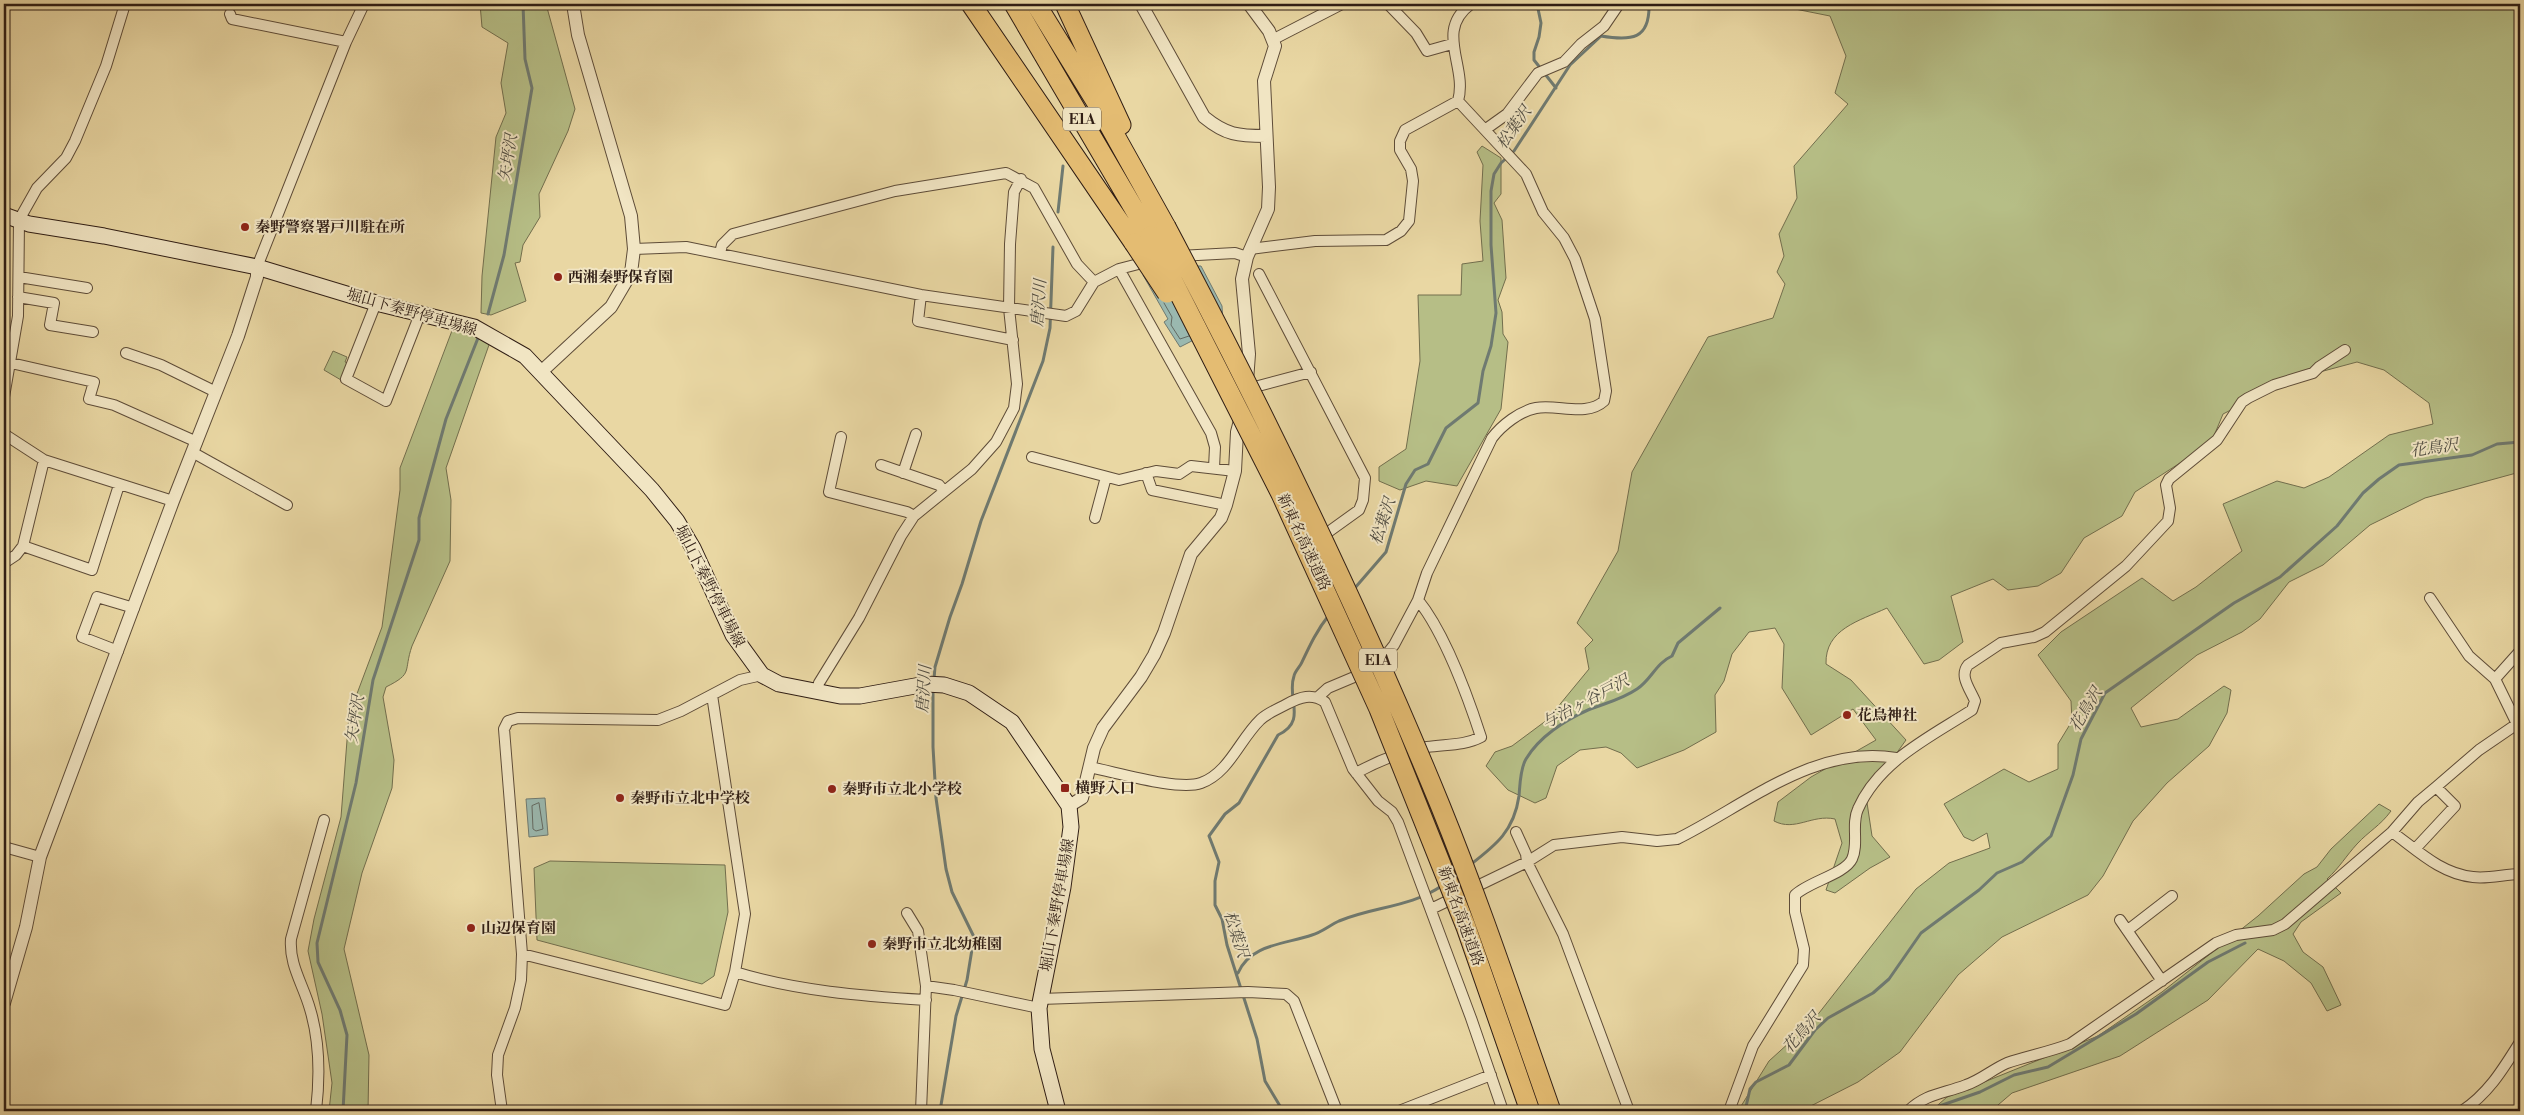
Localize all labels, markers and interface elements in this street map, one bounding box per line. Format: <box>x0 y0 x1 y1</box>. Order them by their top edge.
water label: 松葉沢 <box>1492 101 1537 153</box>
road number: E1A <box>1063 108 1101 130</box>
water label: 矢坪沢 <box>494 131 522 183</box>
place label: 秦野警察署戸川駐在所 <box>255 218 405 237</box>
marker: 秦野警察署戸川駐在所 <box>239 221 251 233</box>
place label: 西湘秦野保育園 <box>568 268 673 287</box>
marker: 西湘秦野保育園 <box>552 271 564 283</box>
water label: 唐沢川 <box>1027 276 1051 328</box>
street label: 堀山下秦野停車場線 <box>344 285 479 340</box>
water label: 花鳥沢 <box>2409 434 2461 461</box>
street label: 新東名高速道路 <box>1273 491 1334 594</box>
water label: 松葉沢 <box>1366 493 1400 547</box>
street label: 堀山下秦野停車場線 <box>670 522 749 651</box>
road number: E1A <box>1359 648 1397 672</box>
water label: 唐沢川 <box>912 662 936 714</box>
water label: 与治ヶ谷戸沢 <box>1538 670 1634 733</box>
water label: 花鳥沢 <box>2065 682 2108 735</box>
water label: 矢坪沢 <box>341 692 369 744</box>
place label: 花鳥神社 <box>1857 706 1917 725</box>
marker: 花鳥神社 <box>1841 709 1853 721</box>
place label: 横野入口 <box>1075 779 1135 798</box>
place label: 秦野市立北小学校 <box>842 780 962 799</box>
marker: 横野入口 <box>1059 782 1071 794</box>
marker: 秦野市立北小学校 <box>826 783 838 795</box>
place label: 秦野市立北中学校 <box>630 789 750 808</box>
marker: 秦野市立北中学校 <box>614 792 626 804</box>
street label: 堀山下秦野停車場線 <box>1036 837 1079 973</box>
street label: 新東名高速道路 <box>1434 864 1487 969</box>
water label: 松葉沢 <box>1219 908 1254 962</box>
place label: 山辺保育園 <box>481 919 556 938</box>
marker: 山辺保育園 <box>465 922 477 934</box>
place label: 秦野市立北幼稚園 <box>882 935 1002 954</box>
marker: 秦野市立北幼稚園 <box>866 938 878 950</box>
water label: 花鳥沢 <box>1778 1006 1826 1057</box>

